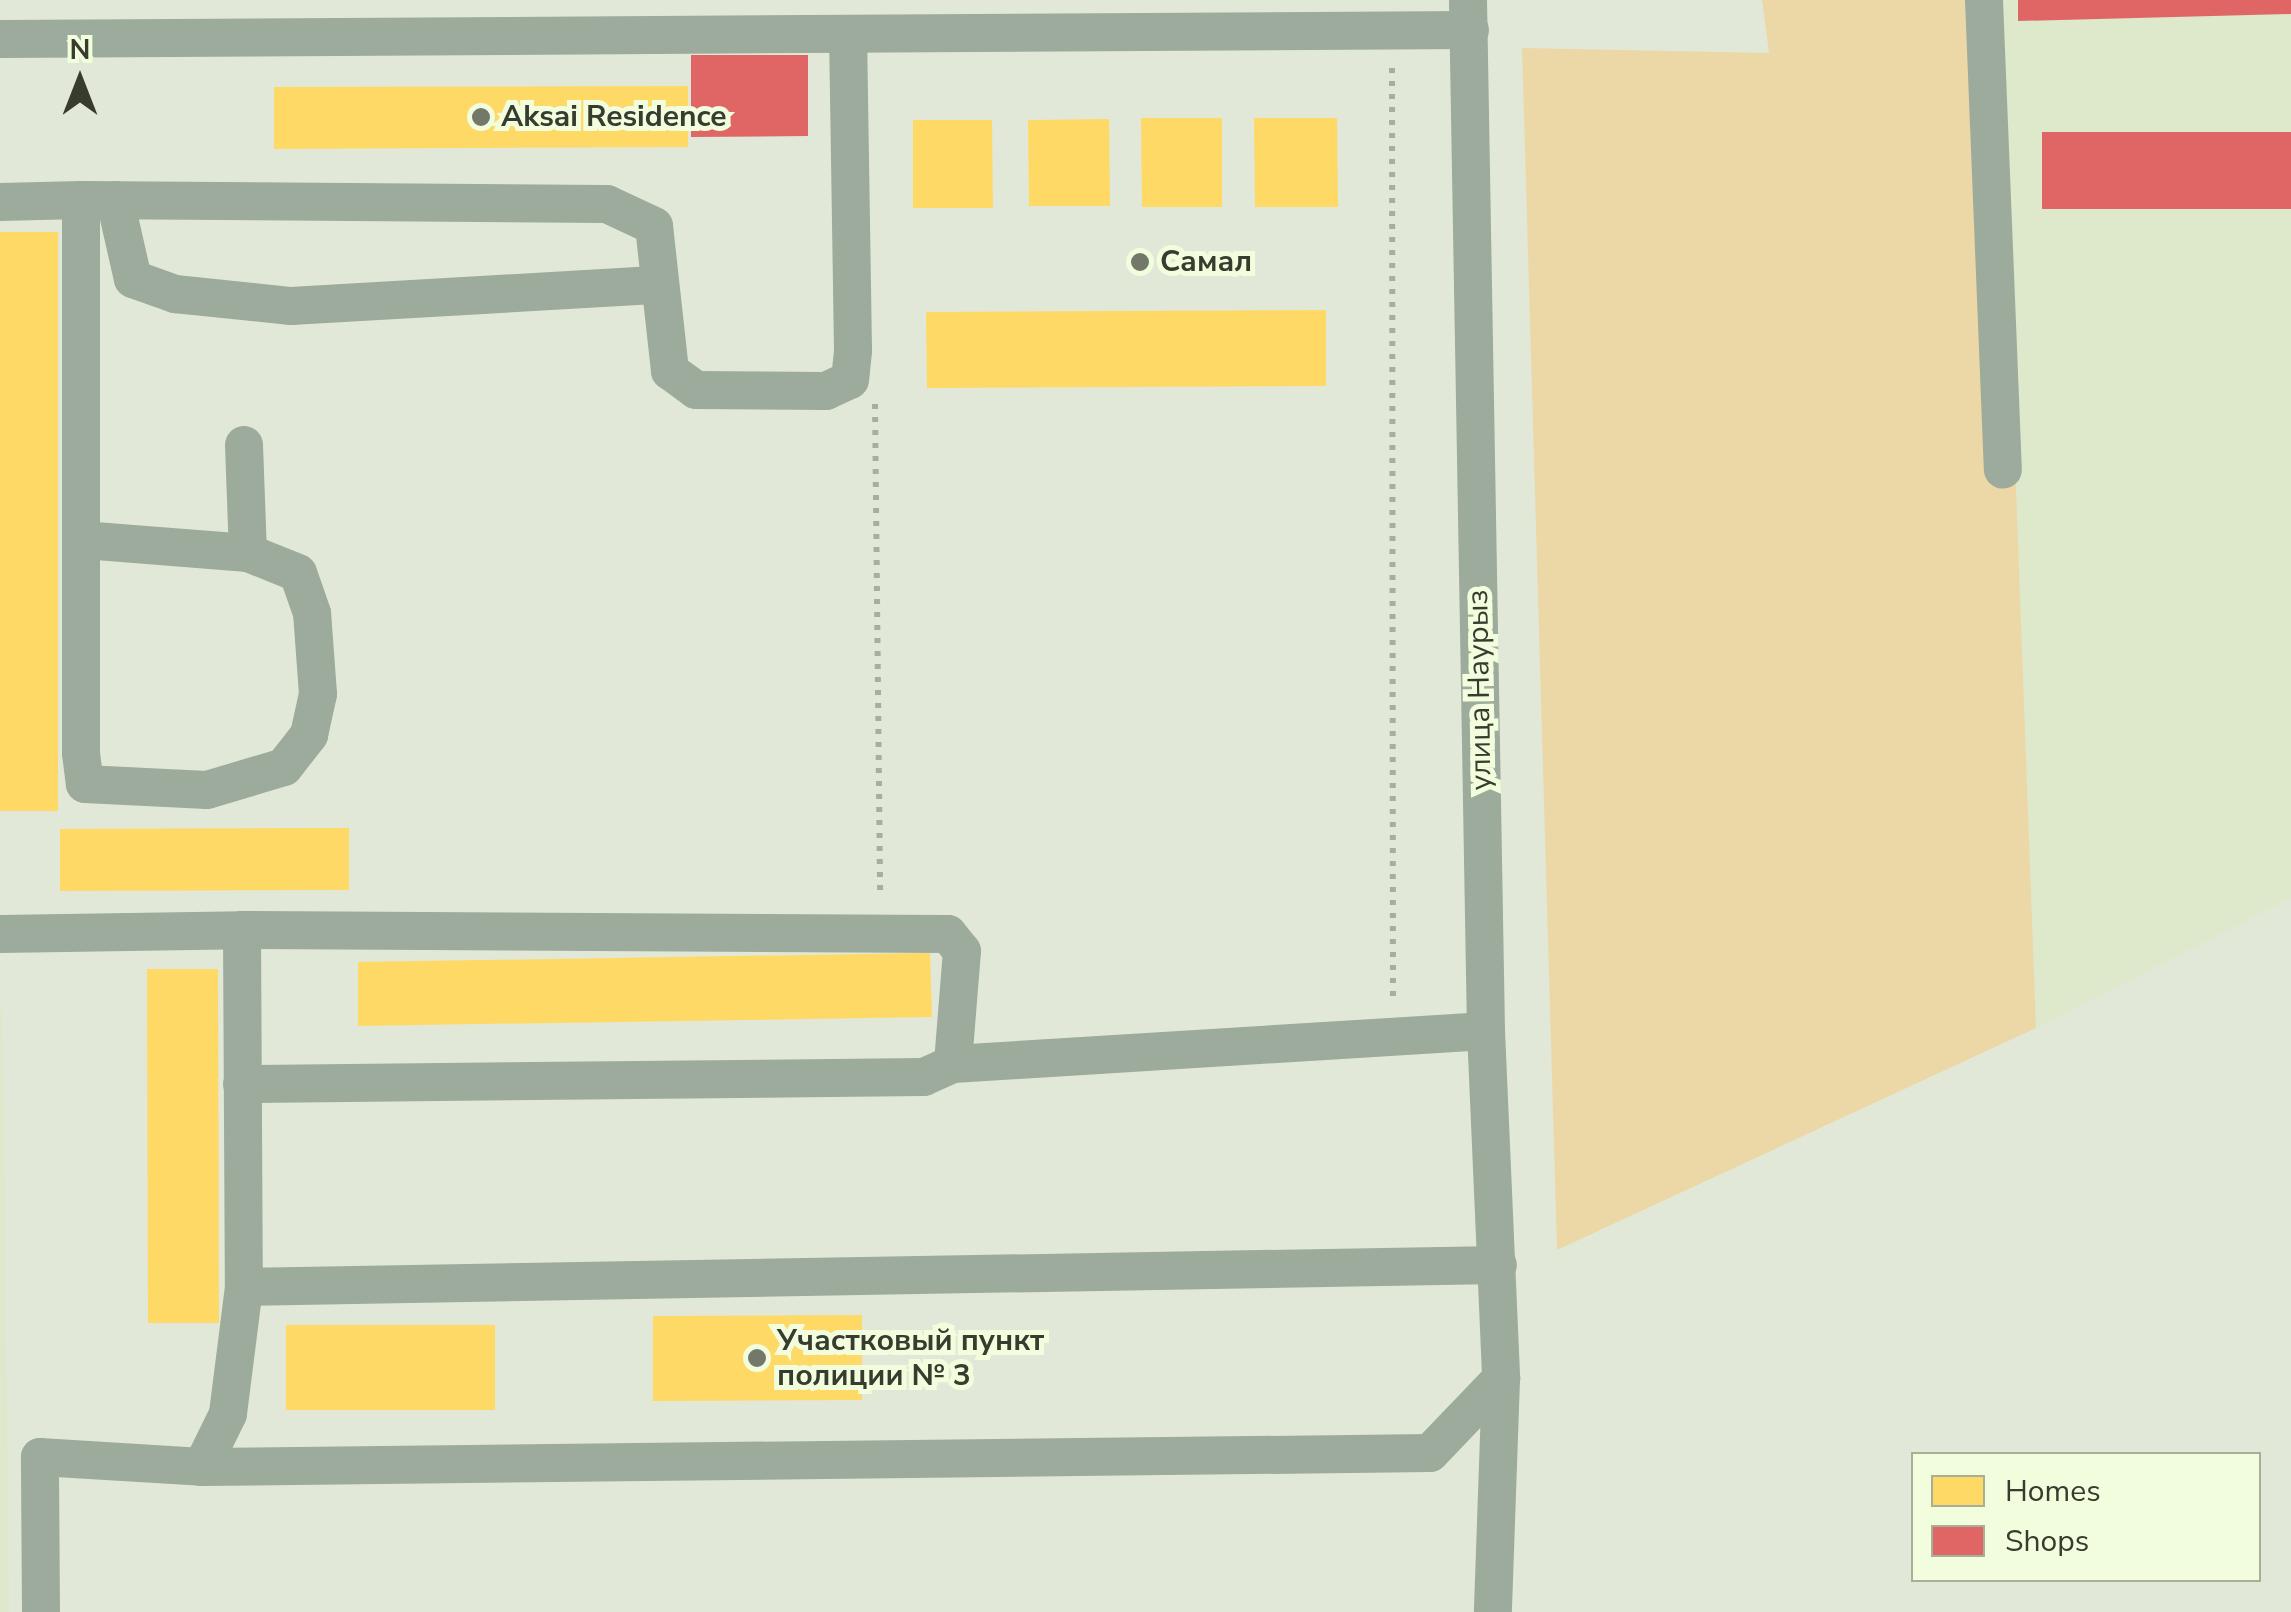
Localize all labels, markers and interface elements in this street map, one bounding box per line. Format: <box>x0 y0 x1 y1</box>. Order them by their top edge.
north arrow <box>30 30 130 130</box>
text: N <box>70 31 90 69</box>
place label: Aksai Residence <box>501 99 727 135</box>
marker: Aksai Residence <box>470 106 492 128</box>
place label: Самал <box>1160 244 1252 280</box>
marker: Самал <box>1129 251 1151 273</box>
street label: улица Наурыз <box>1460 589 1500 791</box>
place label: Участковый пункт полиции № 3 <box>777 1323 1044 1394</box>
marker: Участковый пункт полиции № 3 <box>746 1347 768 1369</box>
legend <box>1911 1452 2261 1582</box>
text: Homes <box>2005 1471 2101 1512</box>
text: Shops <box>2005 1521 2089 1562</box>

